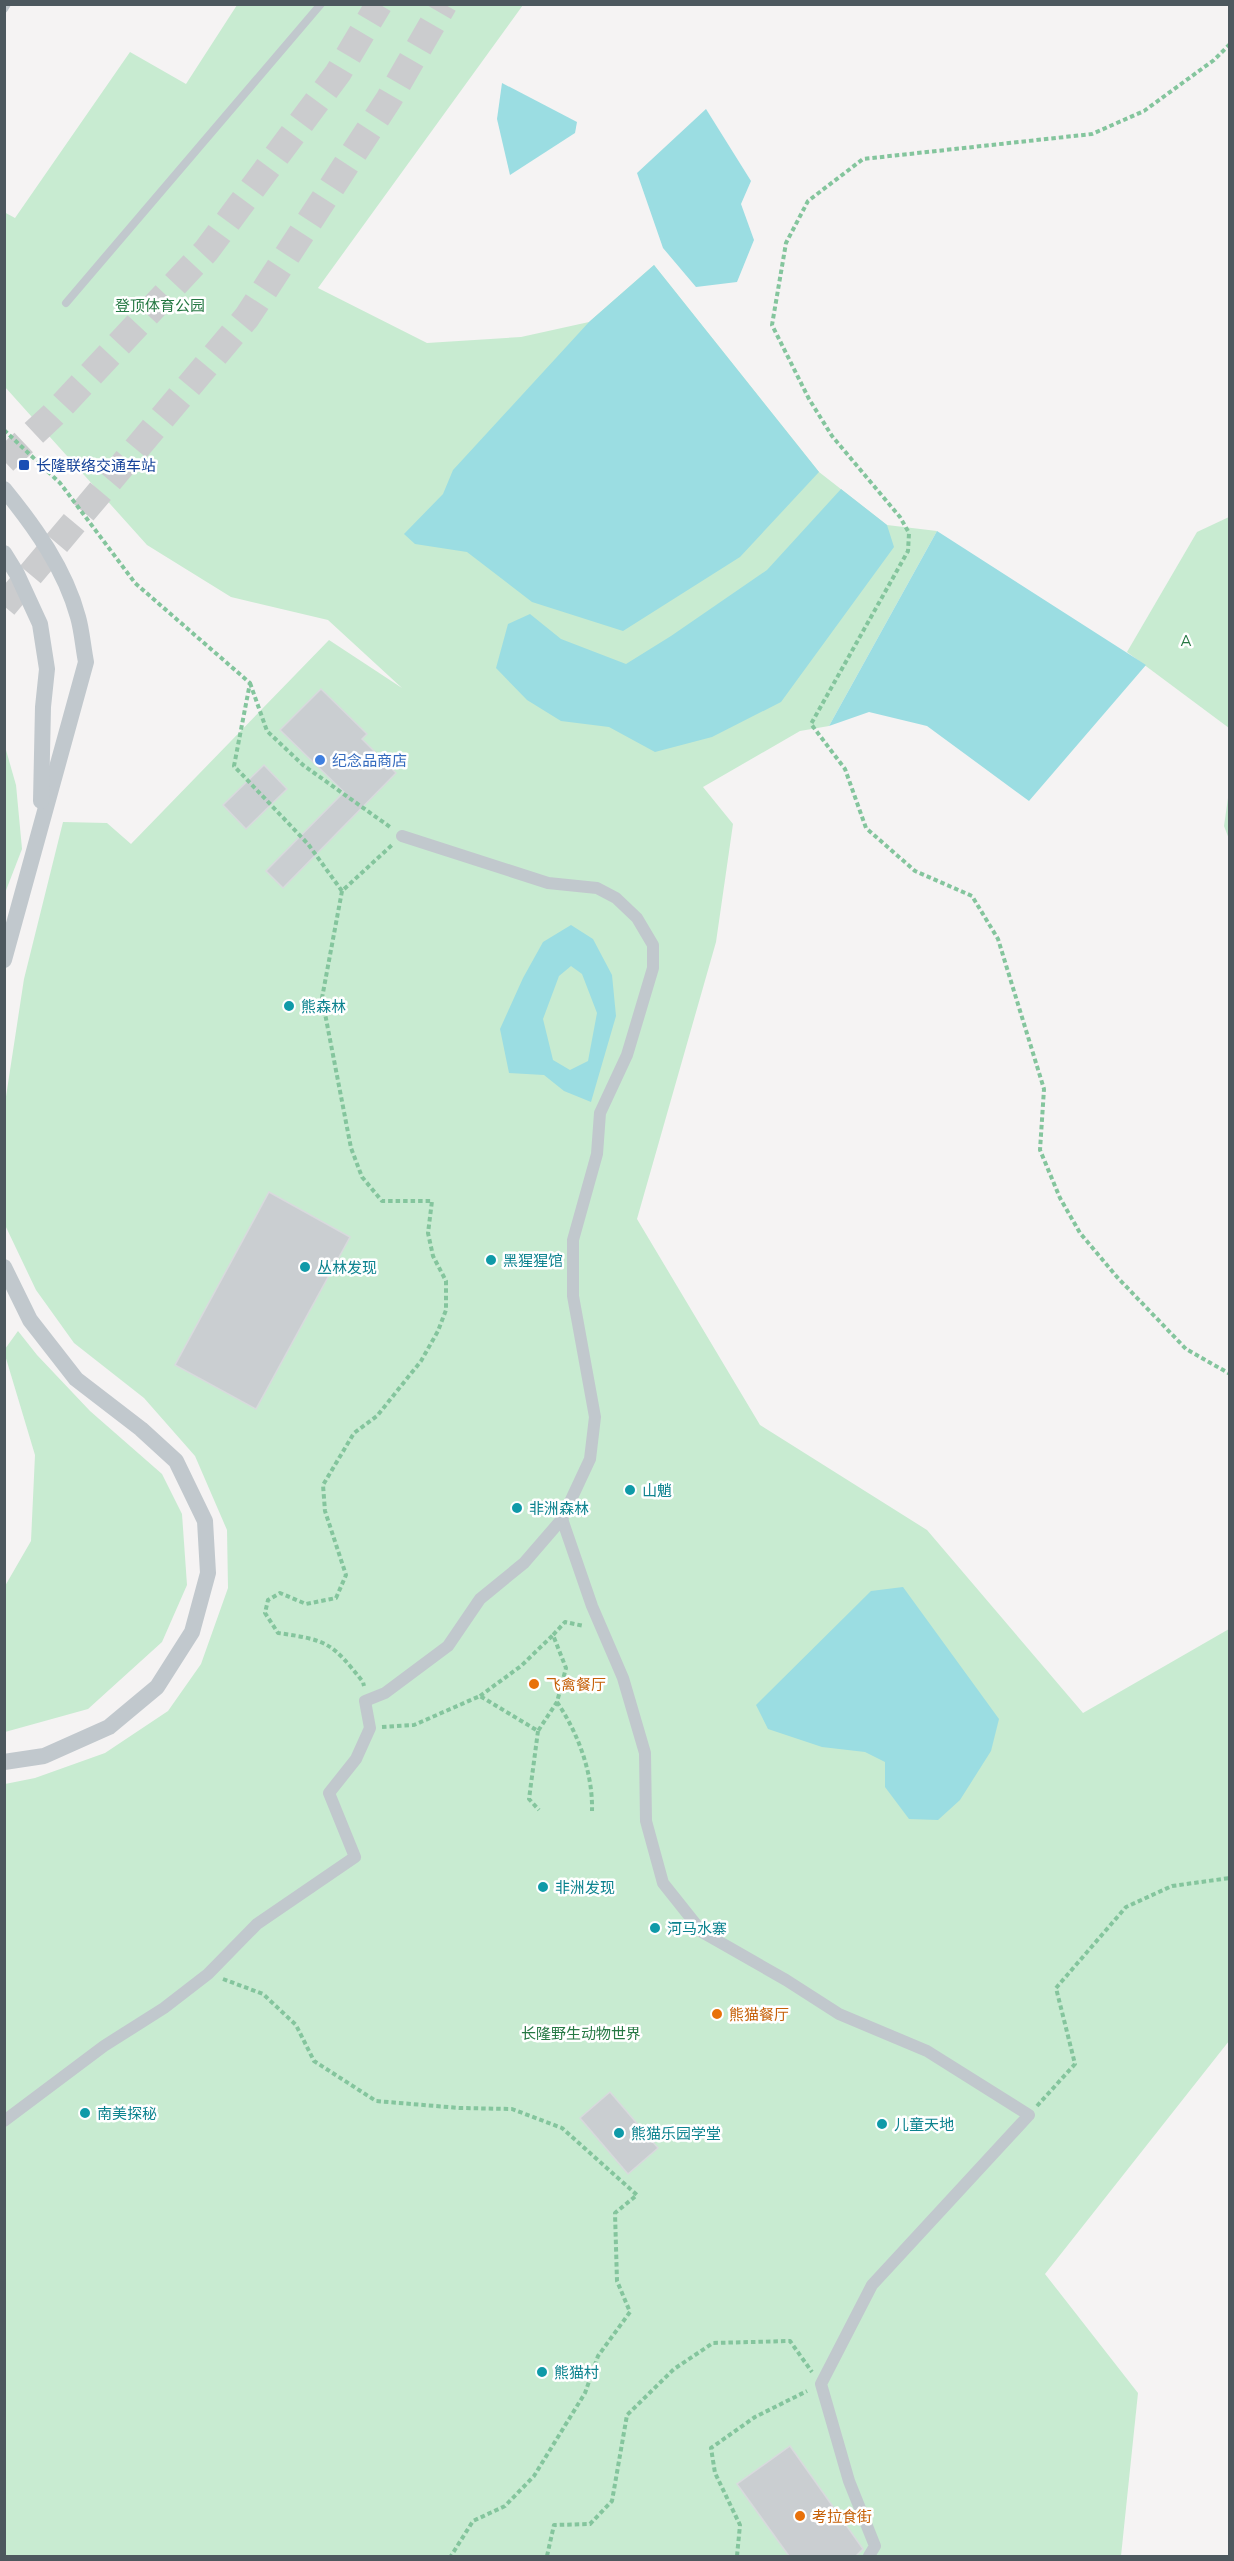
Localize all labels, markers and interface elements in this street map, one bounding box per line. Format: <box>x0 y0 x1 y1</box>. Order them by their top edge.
park label: 登顶体育公园 <box>115 296 205 315</box>
place label: 长隆联络交通车站 <box>36 456 156 475</box>
marker: 长隆联络交通车站 <box>17 458 31 472</box>
park label: A <box>1180 631 1192 650</box>
place label: 纪念品商店 <box>332 751 407 770</box>
marker: 纪念品商店 <box>313 753 327 767</box>
place label: 熊森林 <box>301 997 346 1016</box>
marker: 熊森林 <box>282 999 296 1013</box>
place label: 黑猩猩馆 <box>503 1251 563 1270</box>
marker: 黑猩猩馆 <box>484 1253 498 1267</box>
place label: 丛林发现 <box>317 1258 377 1277</box>
marker: 丛林发现 <box>298 1260 312 1274</box>
place label: 山魈 <box>642 1481 672 1500</box>
marker: 山魈 <box>623 1483 637 1497</box>
place label: 非洲森林 <box>529 1499 589 1518</box>
marker: 非洲森林 <box>510 1501 524 1515</box>
place label: 飞禽餐厅 <box>546 1675 606 1694</box>
marker: 飞禽餐厅 <box>527 1677 541 1691</box>
place label: 非洲发现 <box>555 1878 615 1897</box>
marker: 非洲发现 <box>536 1880 550 1894</box>
place label: 河马水寨 <box>667 1919 727 1938</box>
marker: 河马水寨 <box>648 1921 662 1935</box>
place label: 熊猫餐厅 <box>729 2005 789 2024</box>
marker: 熊猫餐厅 <box>710 2007 724 2021</box>
park label: 长隆野生动物世界 <box>521 2024 641 2043</box>
place label: 南美探秘 <box>97 2104 157 2123</box>
marker: 南美探秘 <box>78 2106 92 2120</box>
place label: 儿童天地 <box>894 2115 954 2134</box>
marker: 儿童天地 <box>875 2117 889 2131</box>
place label: 熊猫乐园学堂 <box>631 2124 721 2143</box>
marker: 熊猫乐园学堂 <box>612 2126 626 2140</box>
place label: 熊猫村 <box>554 2363 599 2382</box>
marker: 熊猫村 <box>535 2365 549 2379</box>
place label: 考拉食街 <box>812 2507 872 2526</box>
marker: 考拉食街 <box>793 2509 807 2523</box>

